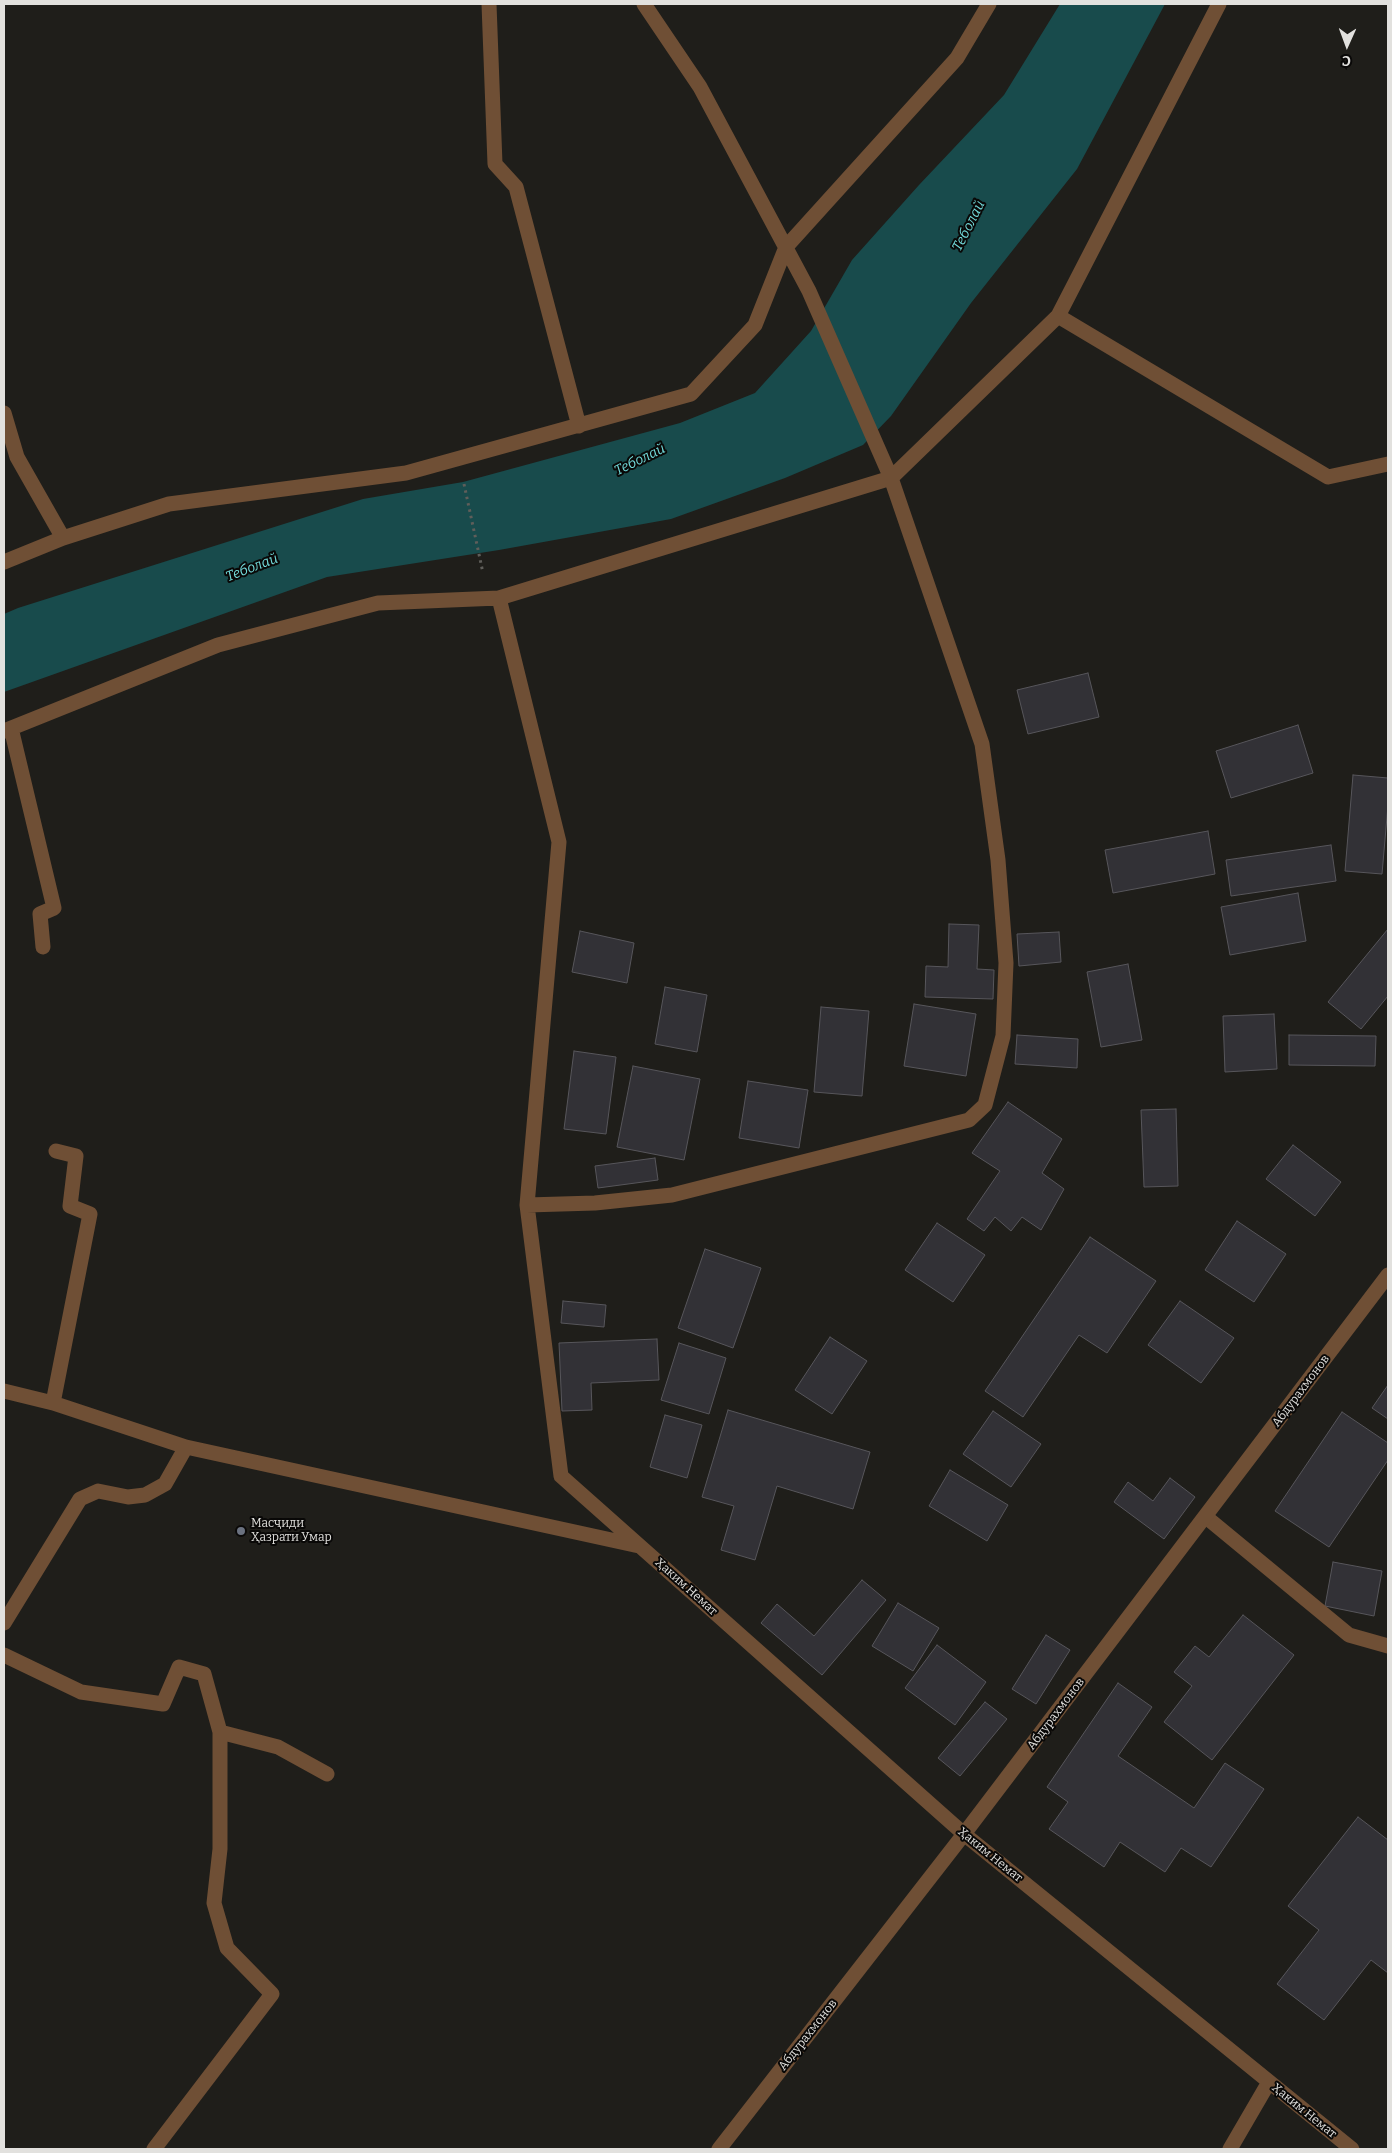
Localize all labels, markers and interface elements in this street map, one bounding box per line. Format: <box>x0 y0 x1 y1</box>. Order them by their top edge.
north arrow <box>1322 20 1372 70</box>
text: С <box>1342 52 1351 69</box>
water label: Теболай <box>949 198 989 254</box>
water label: Теболай <box>612 440 668 480</box>
water label: Теболай <box>224 550 280 586</box>
street label: Абдурахмонов <box>1269 1352 1333 1430</box>
place label: Масҷиди Ҳазрати Умар <box>251 1517 332 1545</box>
marker: Масҷиди Ҳазрати Умар <box>235 1525 247 1537</box>
street label: Ҳаким Немат <box>652 1555 720 1619</box>
street label: Абдурахмонов <box>1024 1675 1088 1753</box>
street label: Ҳаким Немат <box>955 1825 1025 1885</box>
street label: Абдурахмонов <box>776 1997 840 2073</box>
street label: Ҳаким Немат <box>1269 2081 1339 2141</box>

